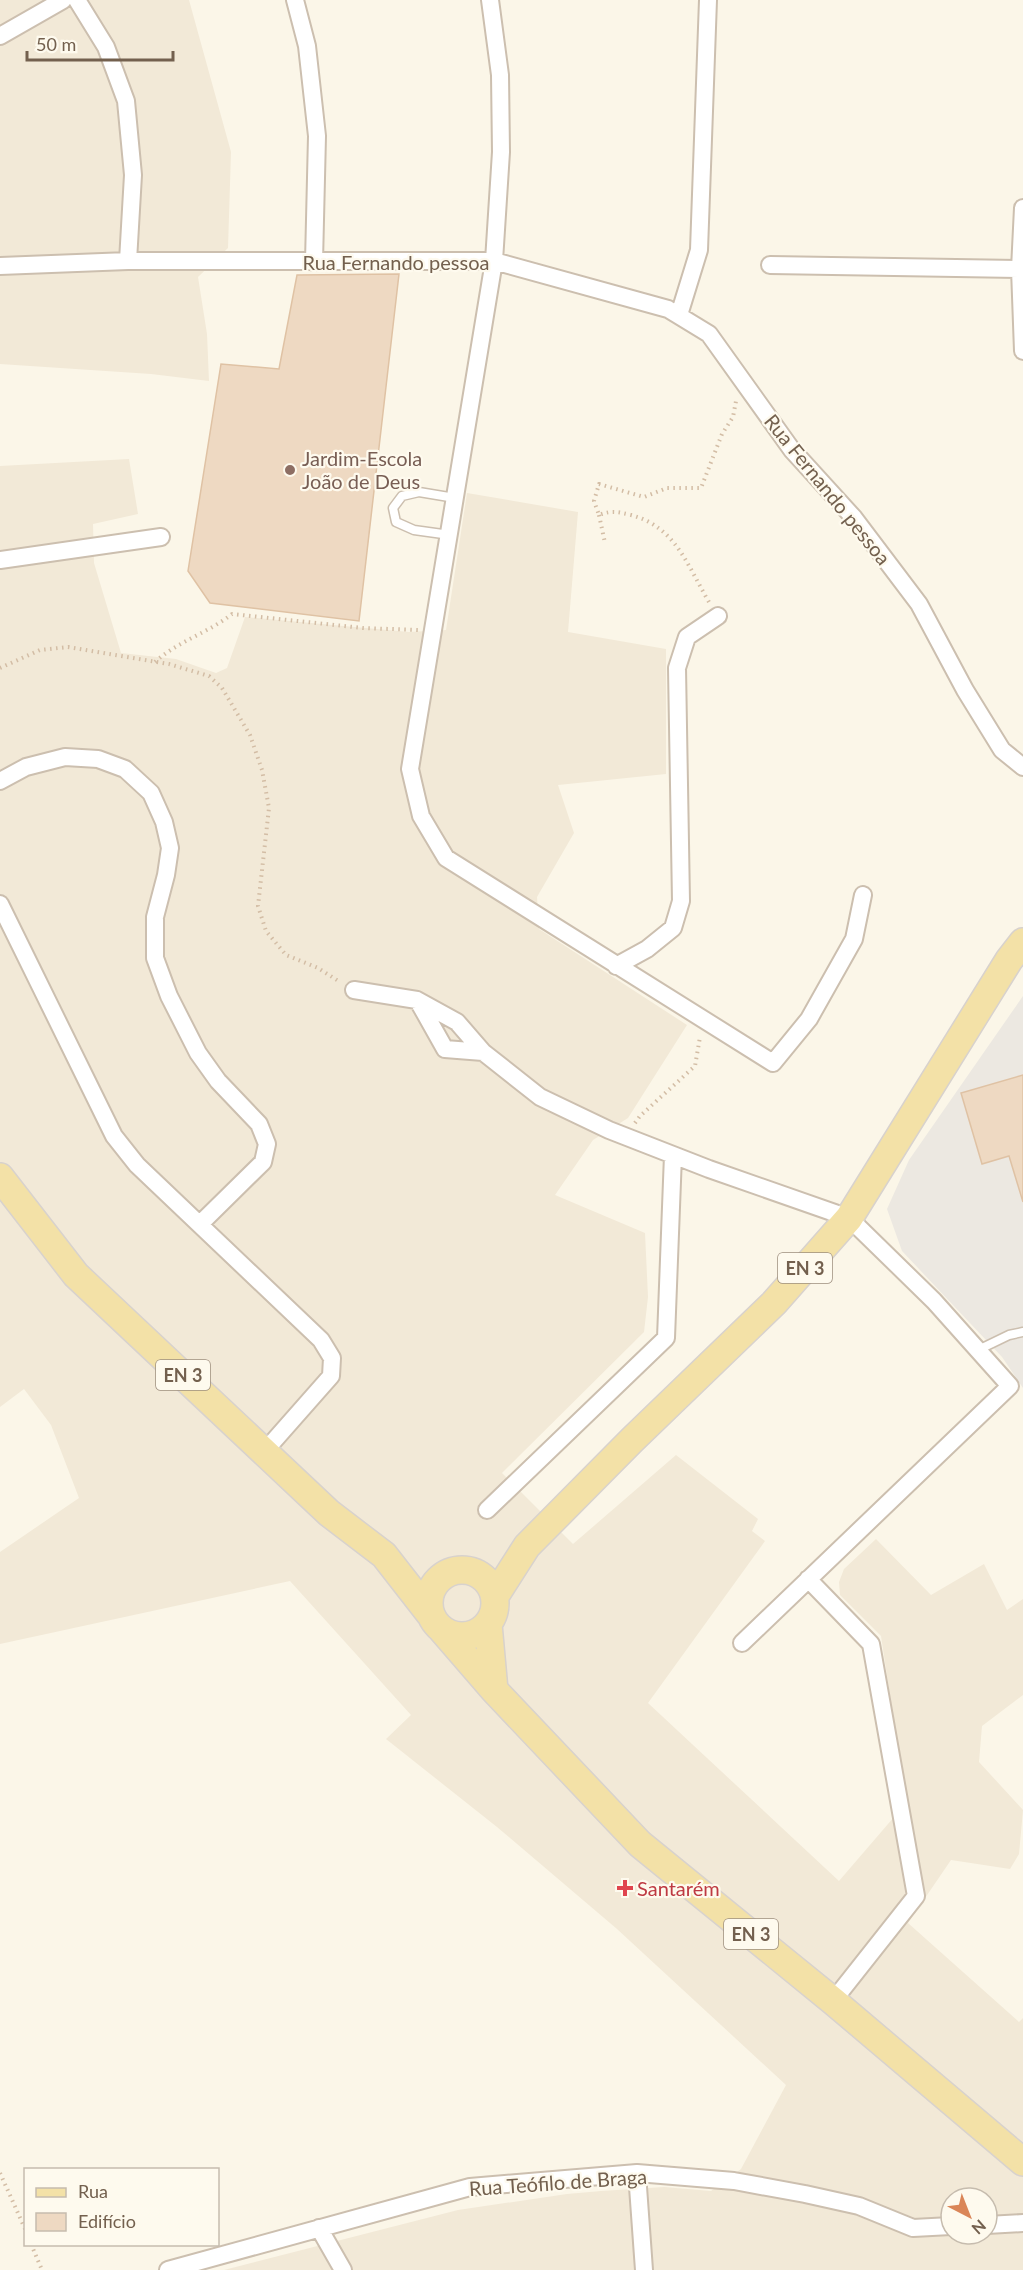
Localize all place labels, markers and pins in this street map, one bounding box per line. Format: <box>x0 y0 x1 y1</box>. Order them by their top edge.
place label: Jardim-Escola João de Deus <box>302 446 422 493</box>
marker: Jardim-Escola João de Deus <box>283 463 297 477</box>
place label: Santarém <box>637 1876 720 1900</box>
marker: Santarém <box>618 1881 632 1895</box>

